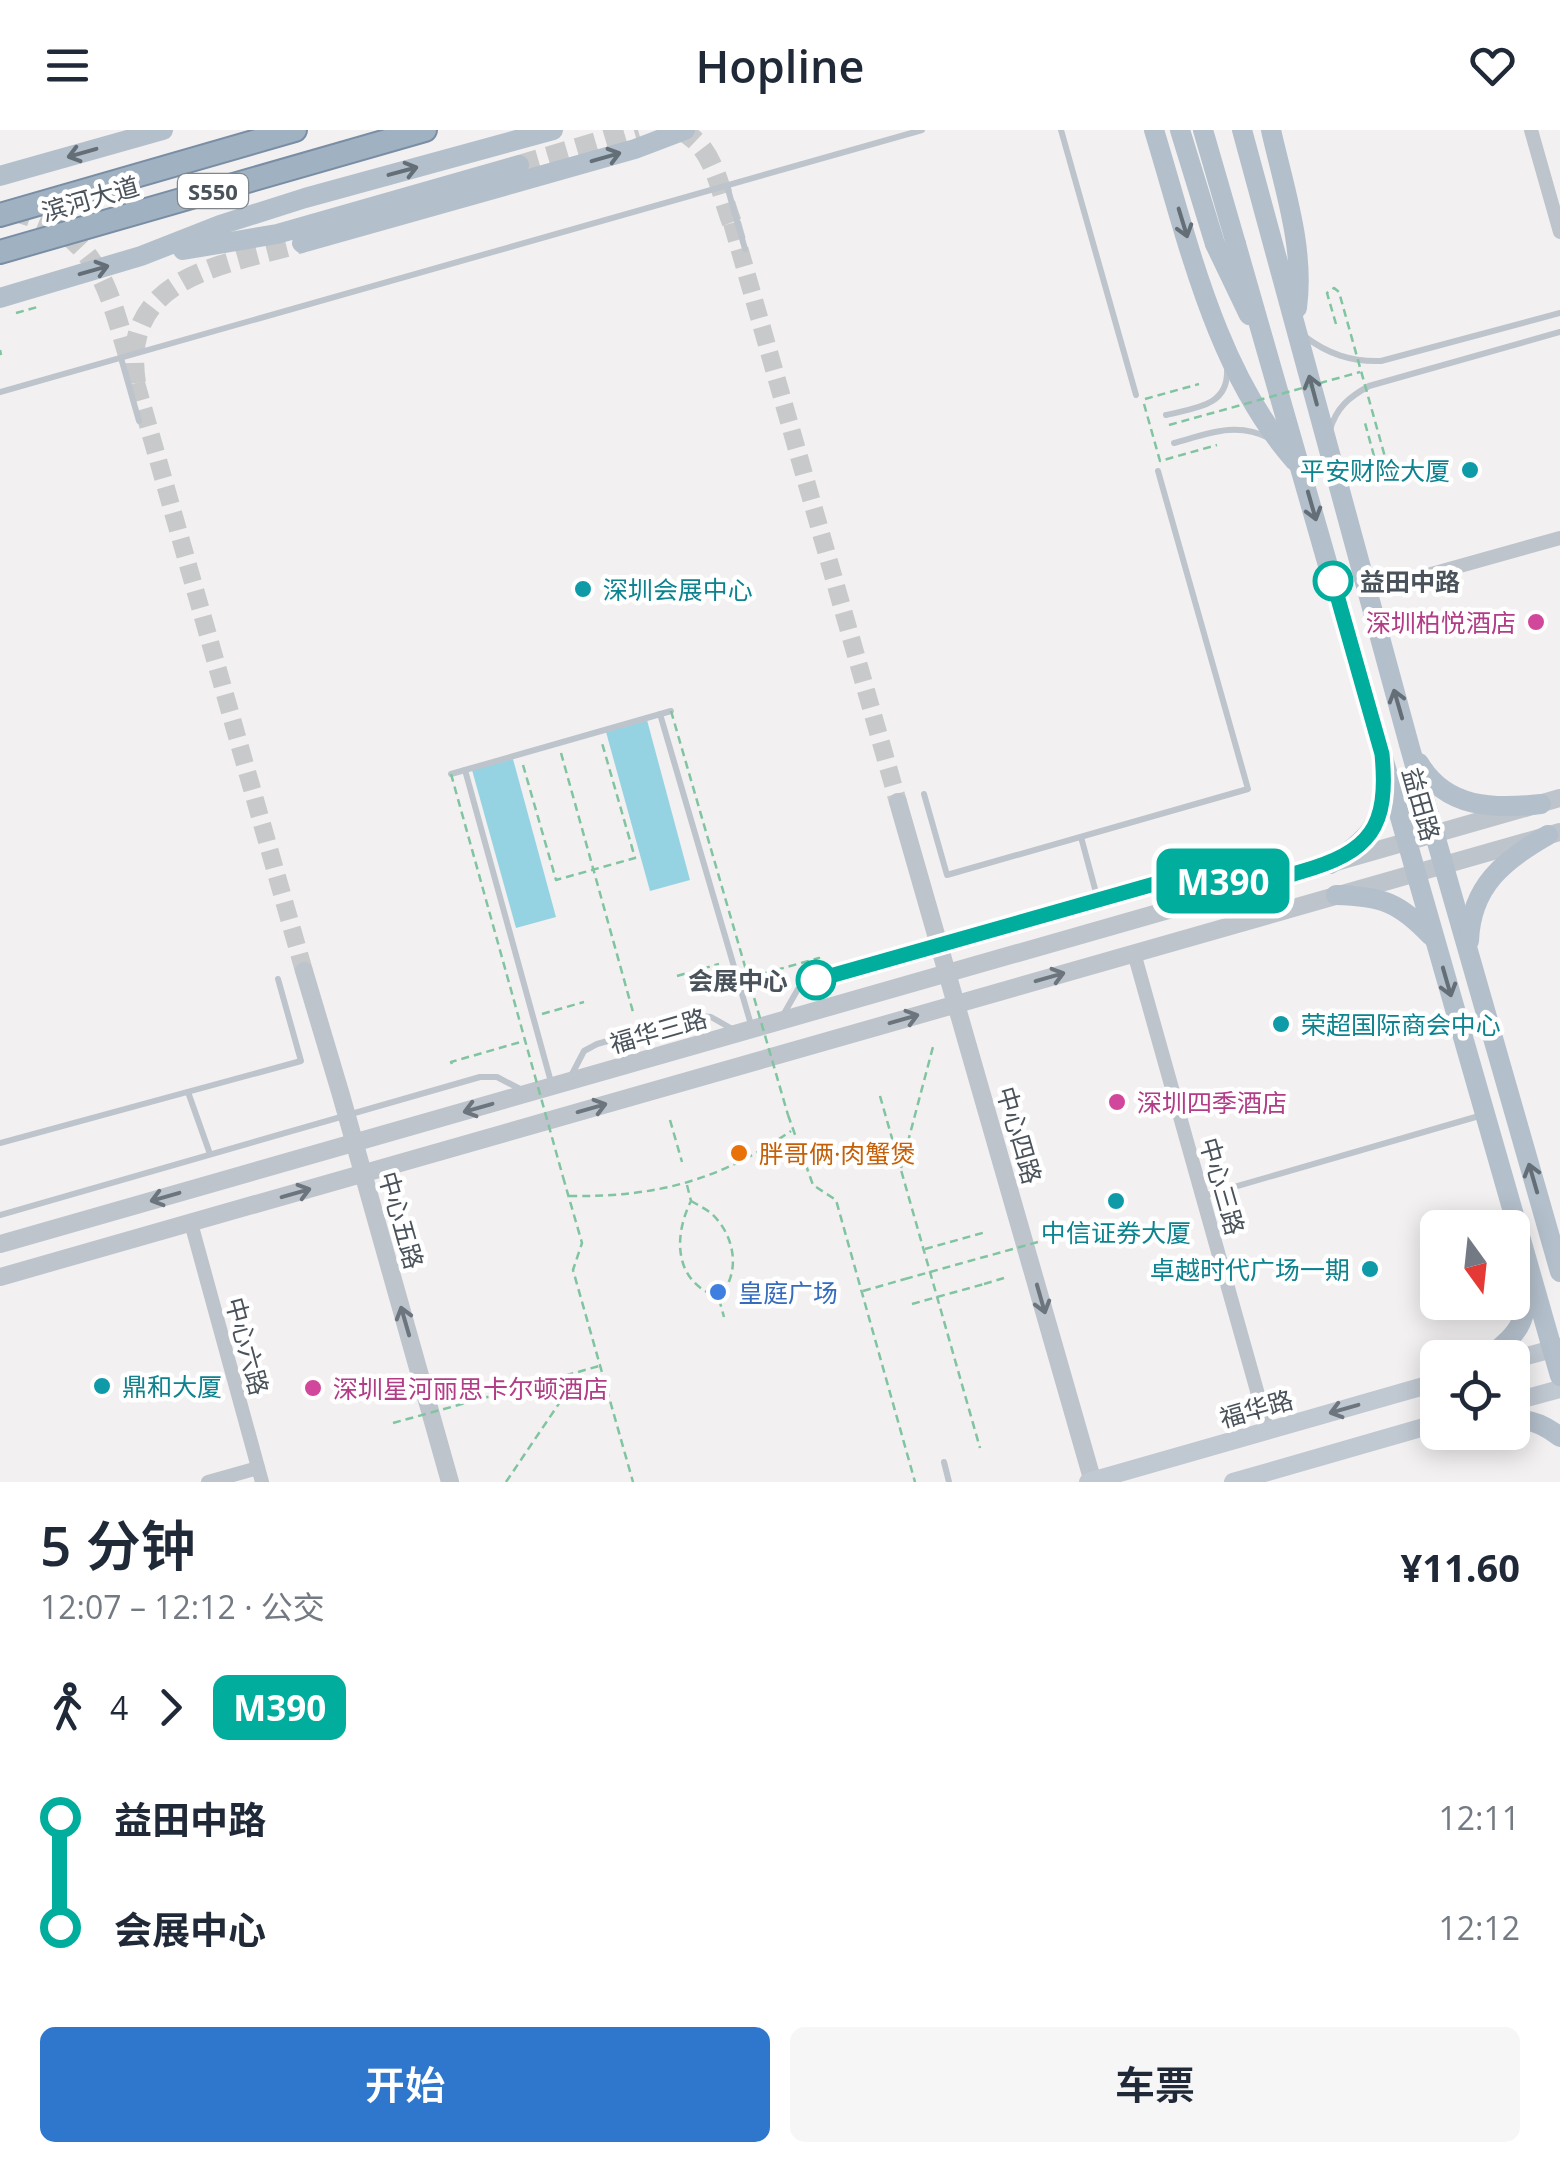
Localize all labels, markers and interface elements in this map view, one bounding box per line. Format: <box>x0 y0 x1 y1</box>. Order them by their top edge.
text: Hopline <box>696 35 864 96</box>
icon: menu <box>40 38 95 93</box>
icon: heart <box>1465 38 1520 93</box>
one-way arrow <box>66 145 98 163</box>
one-way arrow <box>590 147 621 166</box>
one-way arrow <box>387 161 418 180</box>
street label: 滨河大道 <box>37 168 143 228</box>
road number: S550 <box>178 174 248 208</box>
one-way arrow <box>1175 207 1193 238</box>
one-way arrow <box>77 260 109 278</box>
one-way arrow <box>1303 375 1322 406</box>
place label: 平安财险大厦 <box>1300 453 1450 487</box>
marker: 平安财险大厦 <box>1459 459 1481 481</box>
one-way arrow <box>1303 489 1322 521</box>
marker: 益田中路 <box>1314 562 1352 600</box>
place label: 益田中路 <box>1360 564 1460 598</box>
place label: 深圳会展中心 <box>603 572 753 606</box>
marker: 深圳会展中心 <box>572 578 594 600</box>
place label: 深圳柏悦酒店 <box>1366 605 1516 639</box>
marker: 深圳柏悦酒店 <box>1525 611 1547 633</box>
one-way arrow <box>1388 688 1406 720</box>
street label: 益田路 <box>1395 763 1449 845</box>
line badge: M390 <box>1153 848 1293 914</box>
text: M390 <box>1176 858 1270 905</box>
marker: 会展中心 <box>797 961 835 999</box>
place label: 会展中心 <box>688 963 788 997</box>
one-way arrow <box>1439 966 1457 997</box>
one-way arrow <box>1034 967 1065 985</box>
street label: 福华三路 <box>605 1000 711 1060</box>
place label: 荣超国际商会中心 <box>1301 1007 1501 1041</box>
one-way arrow <box>888 1009 919 1027</box>
marker: 荣超国际商会中心 <box>1270 1013 1292 1035</box>
street label: 中心四路 <box>990 1082 1050 1188</box>
place label: 深圳四季酒店 <box>1137 1085 1287 1119</box>
marker: 深圳四季酒店 <box>1106 1091 1128 1113</box>
one-way arrow <box>576 1098 607 1116</box>
one-way arrow <box>462 1100 494 1118</box>
street label: 中心三路 <box>1193 1133 1253 1239</box>
place label: 胖哥俩·肉蟹煲 <box>759 1136 916 1170</box>
marker: 胖哥俩·肉蟹煲 <box>728 1142 750 1164</box>
one-way arrow <box>1523 1163 1541 1194</box>
street label: 中心五路 <box>372 1167 432 1273</box>
one-way arrow <box>279 1182 311 1201</box>
one-way arrow <box>150 1189 181 1207</box>
marker: 中信证券大厦 <box>1105 1190 1127 1212</box>
north arrow <box>1420 1210 1530 1320</box>
map controls <box>1420 1210 1530 1450</box>
place label: 中信证券大厦 <box>1041 1215 1191 1249</box>
place label: 卓越时代广场一期 <box>1150 1252 1350 1286</box>
marker: 卓越时代广场一期 <box>1359 1258 1381 1280</box>
place label: 皇庭广场 <box>738 1275 838 1309</box>
marker: 皇庭广场 <box>707 1281 729 1303</box>
one-way arrow <box>1033 1283 1051 1315</box>
street label: 中心六路 <box>219 1293 277 1399</box>
one-way arrow <box>395 1306 413 1337</box>
button: locate <box>1420 1340 1530 1450</box>
place label: 鼎和大厦 <box>122 1369 222 1403</box>
place label: 深圳星河丽思卡尔顿酒店 <box>333 1371 608 1405</box>
marker: 鼎和大厦 <box>91 1375 113 1397</box>
marker: 深圳星河丽思卡尔顿酒店 <box>302 1377 324 1399</box>
street label: 福华路 <box>1215 1381 1297 1435</box>
one-way arrow <box>1329 1401 1360 1419</box>
text: 5 分钟 <box>40 1507 196 1582</box>
text: ¥11.60 <box>1401 1541 1520 1593</box>
text: 12:07 – 12:12 · 公交 <box>40 1585 325 1628</box>
icon: walk <box>40 1680 95 1735</box>
icon: forward <box>143 1680 198 1735</box>
text: M390 <box>233 1684 326 1731</box>
text: 4 <box>110 1686 128 1729</box>
text: 益田中路 <box>114 1793 266 1845</box>
text: 12:11 <box>1438 1796 1520 1839</box>
text: 会展中心 <box>114 1903 266 1955</box>
text: 12:12 <box>1438 1906 1520 1949</box>
button: 开始 <box>40 2027 770 2142</box>
button: 车票 <box>790 2027 1520 2142</box>

